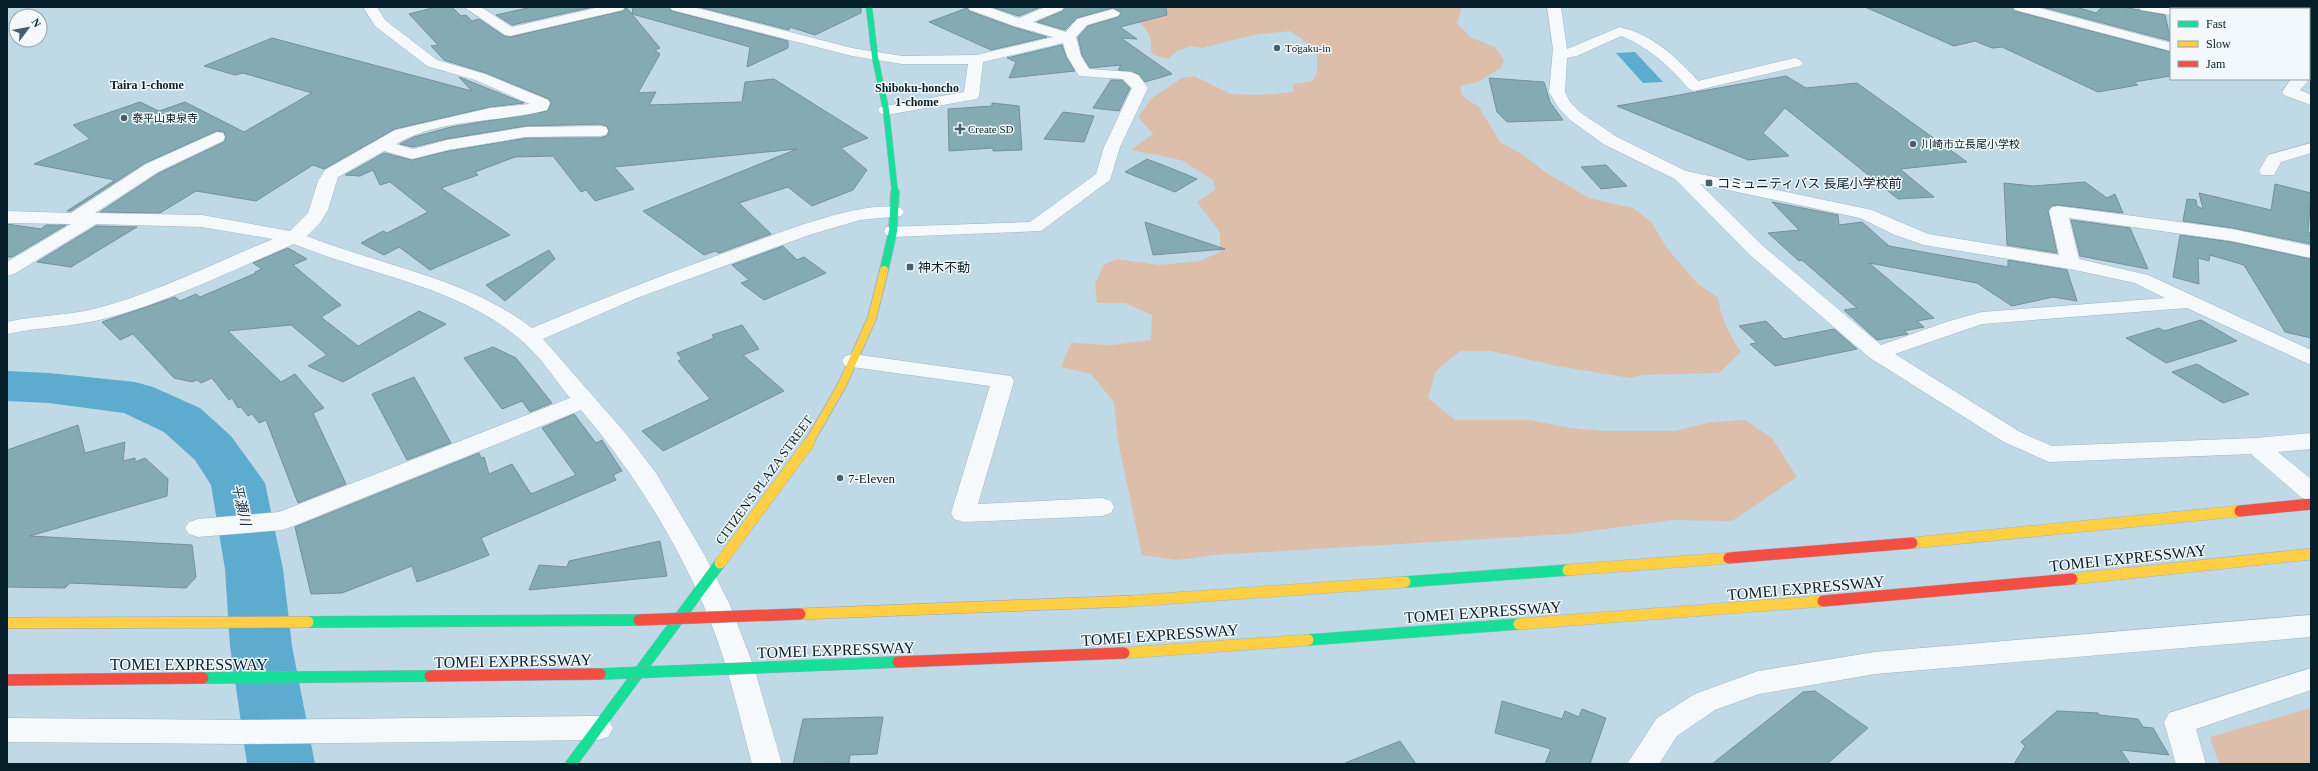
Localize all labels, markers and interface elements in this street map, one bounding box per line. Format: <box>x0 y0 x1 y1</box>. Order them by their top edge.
north arrow <box>8 8 48 48</box>
legend <box>2170 8 2310 80</box>
text: N <box>29 16 44 29</box>
text: Fast <box>2206 17 2227 31</box>
text: Slow <box>2206 37 2231 51</box>
place label: Tо̄gaku-in <box>1285 42 1331 54</box>
marker: Tо̄gaku-in <box>1272 43 1282 53</box>
text: Jam <box>2206 57 2226 71</box>
district label: Taira 1-chome <box>110 78 185 92</box>
district label: Shiboku-honcho 1-chome <box>875 81 959 109</box>
place label: 泰平山東泉寺 <box>132 112 198 124</box>
marker: 泰平山東泉寺 <box>119 113 129 123</box>
place label: Create SD <box>968 123 1014 135</box>
marker: Create SD <box>955 124 965 134</box>
place label: 川崎市立長尾小学校 <box>1921 138 2020 150</box>
marker: 川崎市立長尾小学校 <box>1908 139 1918 149</box>
place label: コミュニティバス 長尾小学校前 <box>1717 176 1901 191</box>
marker: コミュニティバス 長尾小学校前 <box>1704 178 1714 188</box>
place label: 神木不動 <box>918 260 970 275</box>
marker: 神木不動 <box>905 262 915 272</box>
street label: CITIZEN'S PLAZA STREET <box>712 413 816 547</box>
place label: 7-Eleven <box>848 471 895 486</box>
marker: 7-Eleven <box>835 473 845 483</box>
water label: 平瀬川 <box>229 483 253 529</box>
street label: TOMEI EXPRESSWAY <box>2049 541 2208 575</box>
street label: TOMEI EXPRESSWAY <box>1727 573 1886 603</box>
street label: TOMEI EXPRESSWAY <box>1404 598 1563 626</box>
street label: TOMEI EXPRESSWAY <box>1081 621 1240 649</box>
street label: TOMEI EXPRESSWAY <box>757 639 916 661</box>
street label: TOMEI EXPRESSWAY <box>434 651 592 671</box>
street label: TOMEI EXPRESSWAY <box>110 656 268 673</box>

